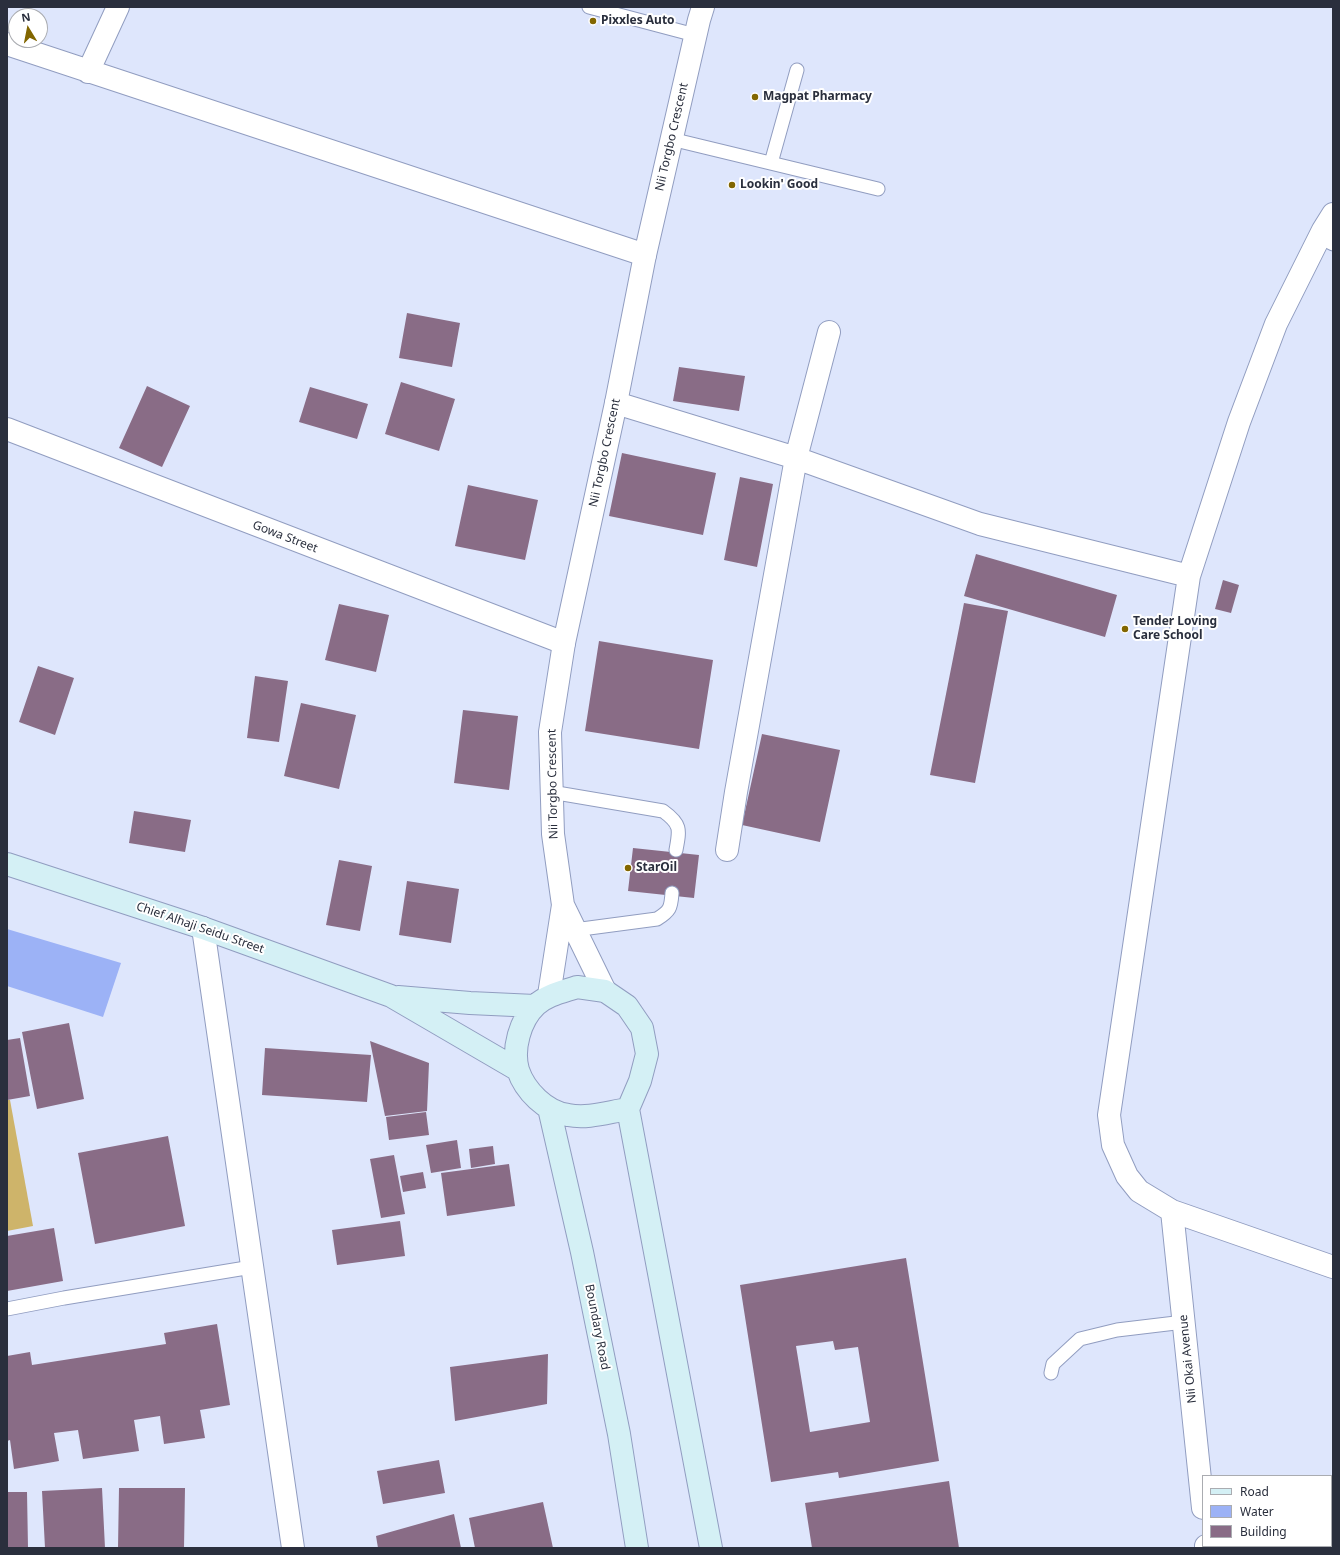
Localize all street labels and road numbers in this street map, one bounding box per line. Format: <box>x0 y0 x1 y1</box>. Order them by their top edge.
street label: Nii Torgbo Crescent <box>653 82 691 192</box>
street label: Nii Torgbo Crescent <box>586 397 624 509</box>
street label: Gowa Street <box>250 518 320 556</box>
street label: Nii Torgbo Crescent <box>545 729 561 839</box>
street label: Chief Alhaji Seidu Street <box>134 899 266 957</box>
street label: Boundary Road <box>582 1283 612 1371</box>
street label: Nii Okai Avenue <box>1176 1314 1200 1404</box>

